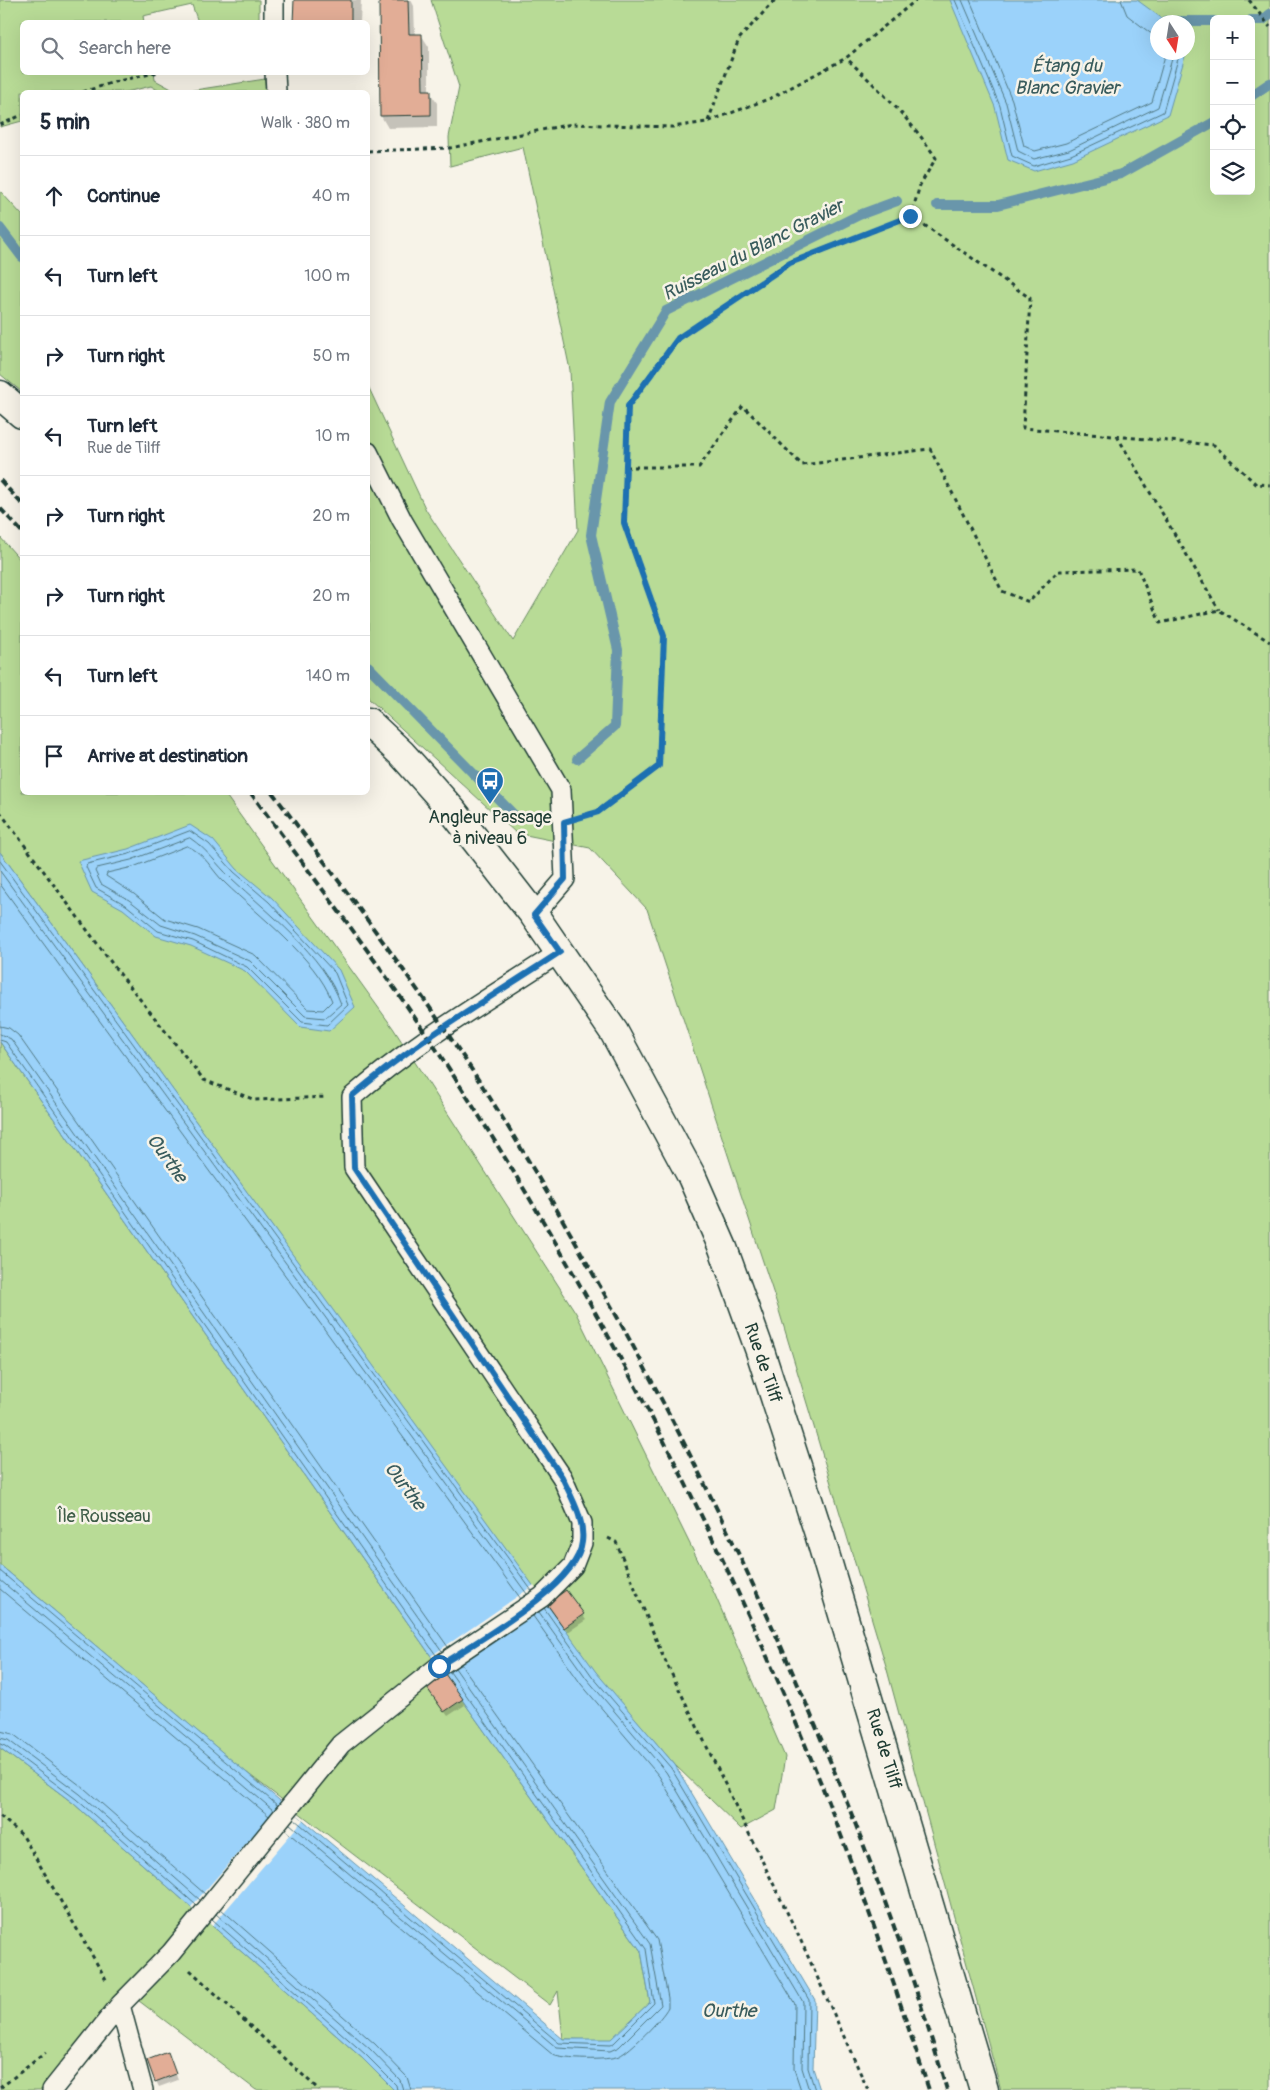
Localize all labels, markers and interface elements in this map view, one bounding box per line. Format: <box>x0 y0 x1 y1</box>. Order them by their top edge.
north arrow <box>1150 15 1195 60</box>
map controls <box>1210 15 1255 195</box>
button: + <box>1210 15 1255 60</box>
search box <box>20 20 370 75</box>
icon: search <box>38 34 66 62</box>
text: Search here <box>78 36 171 60</box>
water label: Étang du Blanc Gravier <box>1015 54 1121 100</box>
button: − <box>1210 60 1255 105</box>
button: locate <box>1210 105 1255 150</box>
text: 5 min <box>40 109 90 136</box>
text: Walk · 380 m <box>261 113 350 133</box>
button: layers <box>1210 150 1255 195</box>
icon: ahead <box>40 182 68 210</box>
text: Continue <box>87 184 160 208</box>
text: 40 m <box>312 186 350 206</box>
water label: Ruisseau du Blanc Gravier <box>659 193 849 306</box>
route end <box>899 205 922 228</box>
icon: left <box>40 262 68 290</box>
text: Turn left <box>87 264 157 288</box>
text: 100 m <box>304 266 350 286</box>
icon: right <box>40 342 68 370</box>
text: Turn right <box>87 344 165 368</box>
text: 50 m <box>313 346 350 366</box>
text: Turn left <box>87 414 157 438</box>
icon: left <box>40 422 68 450</box>
text: 10 m <box>315 426 350 446</box>
text: Rue de Tilff <box>87 438 161 458</box>
icon: right <box>40 502 68 530</box>
text: Turn right <box>87 504 165 528</box>
text: 20 m <box>312 506 350 526</box>
icon: right <box>40 582 68 610</box>
text: Turn right <box>87 584 165 608</box>
text: 20 m <box>312 586 350 606</box>
icon: left <box>40 662 68 690</box>
text: Turn left <box>87 664 157 688</box>
text: 140 m <box>306 666 350 686</box>
icon: arrive <box>40 742 68 770</box>
text: Arrive at destination <box>87 744 248 768</box>
bus stop icon: Angleur Passage à niveau 6 <box>475 766 505 805</box>
place label: Angleur Passage à niveau 6 <box>428 806 552 850</box>
water label: Ourthe <box>141 1129 194 1188</box>
street label: Rue de Tilff <box>739 1320 788 1406</box>
water label: Ourthe <box>379 1457 432 1516</box>
park label: Île Rousseau <box>57 1505 151 1528</box>
route start <box>428 1655 451 1678</box>
street label: Rue de Tilff <box>861 1706 907 1792</box>
water label: Ourthe <box>702 1999 758 2023</box>

